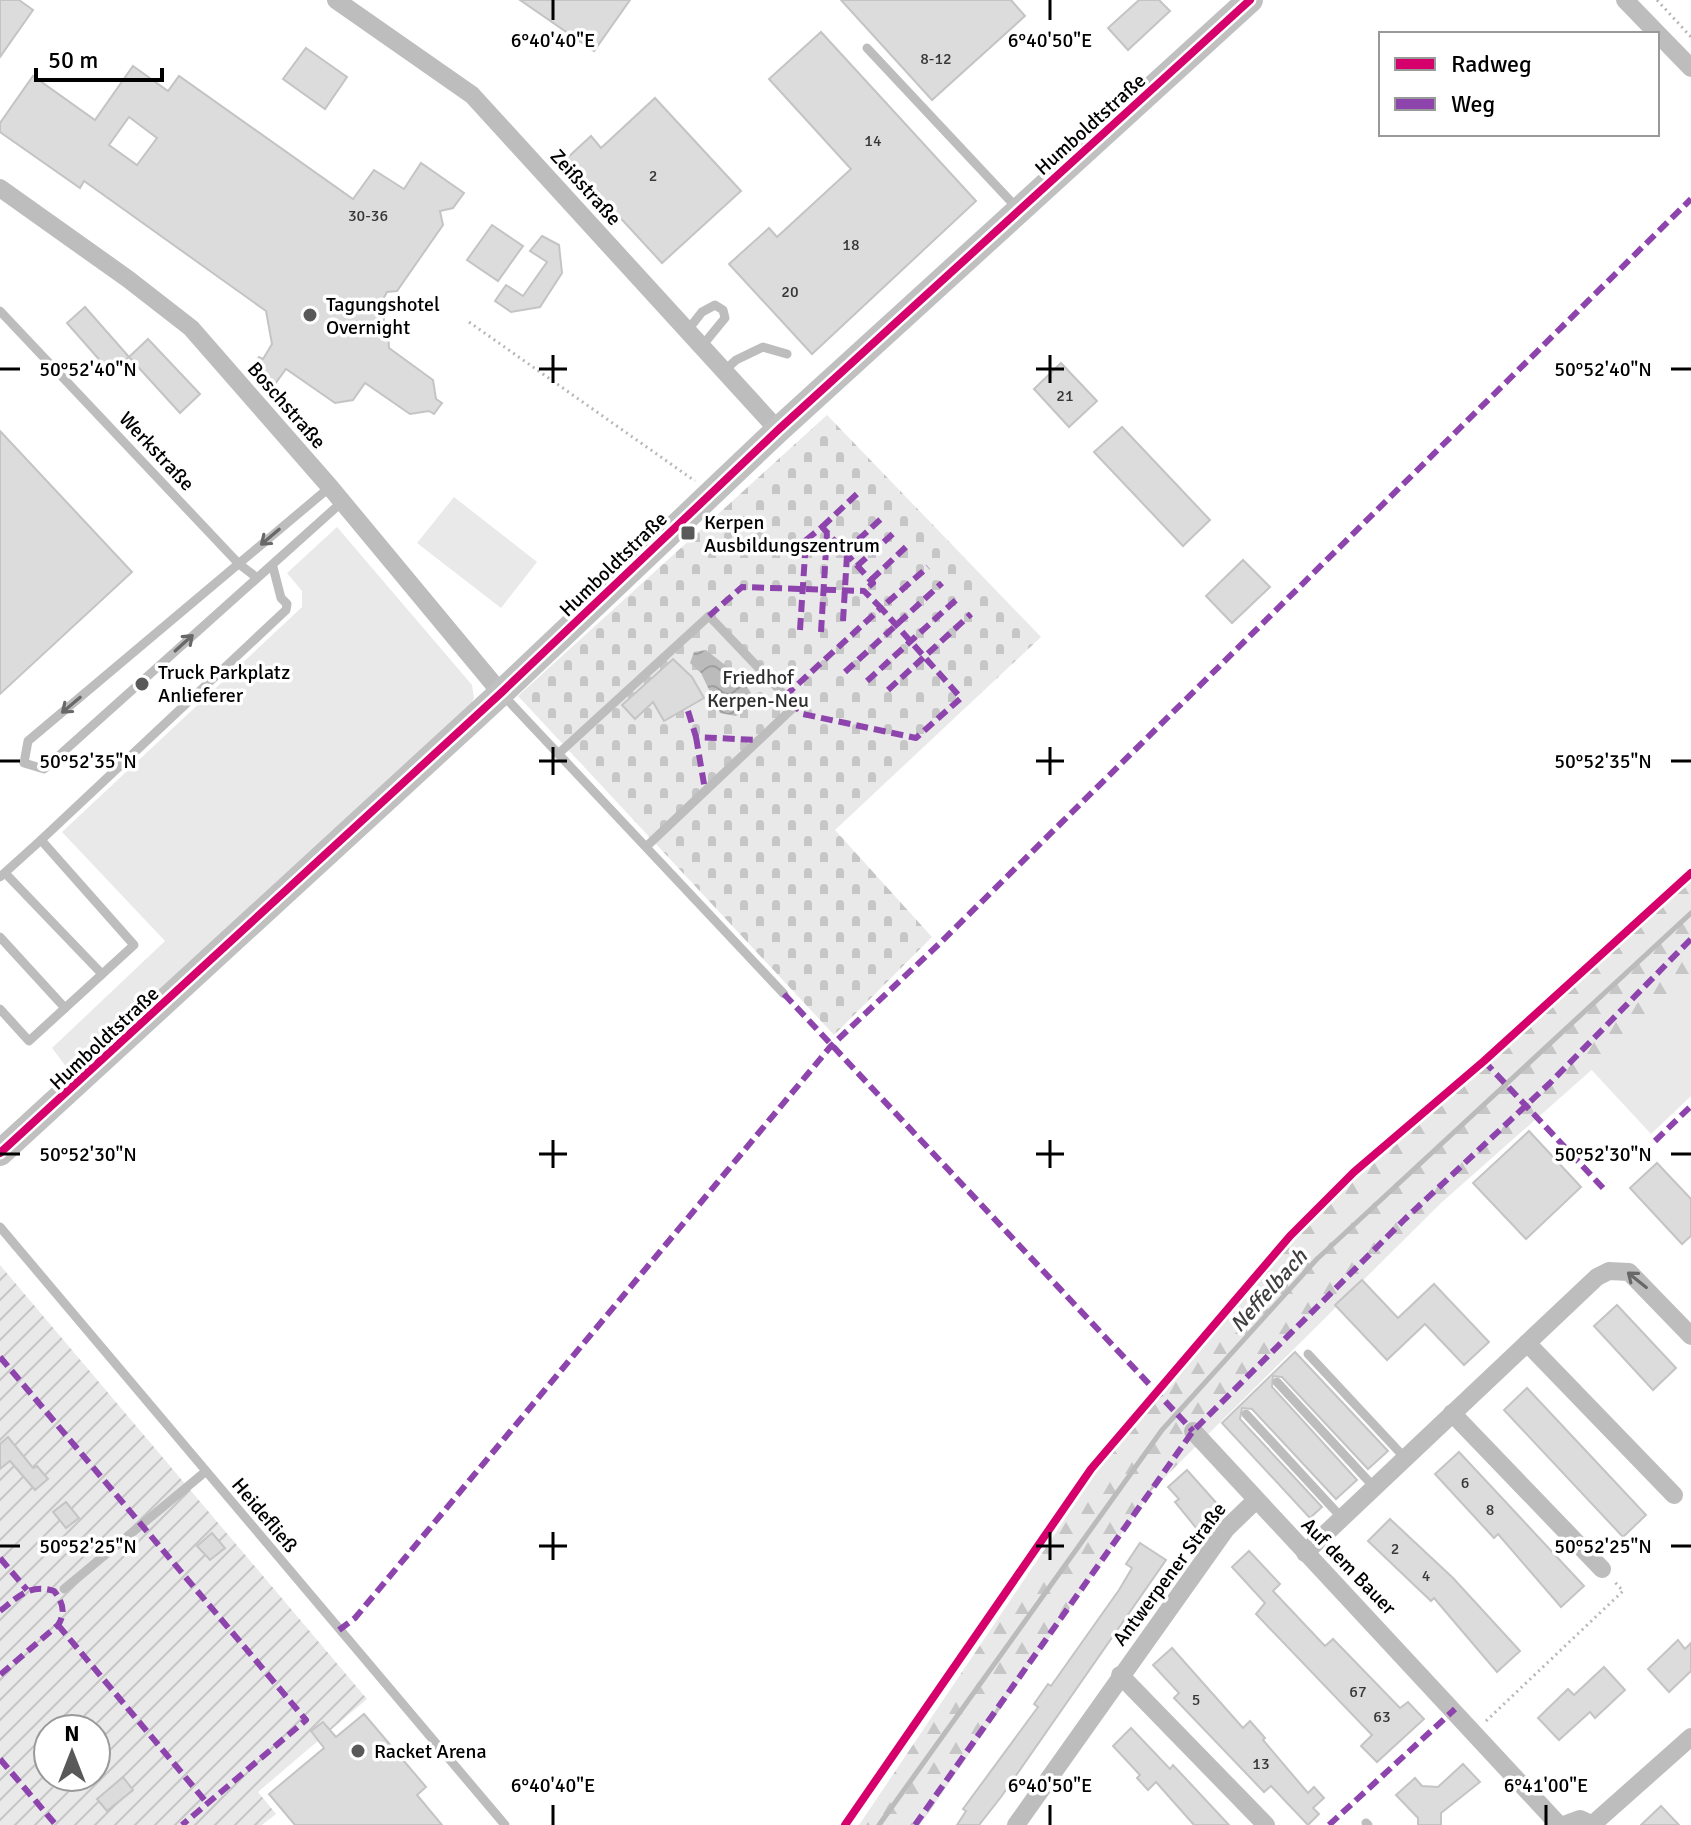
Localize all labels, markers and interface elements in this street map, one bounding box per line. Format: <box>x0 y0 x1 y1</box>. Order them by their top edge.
text: 6°40'40"E <box>511 28 595 53</box>
text: 6°40'50"E <box>1008 28 1092 53</box>
scale bar <box>36 32 162 82</box>
legend <box>1379 32 1659 136</box>
text: 50 m <box>48 45 98 75</box>
house number: 8-12 <box>920 49 952 69</box>
text: Radweg <box>1451 49 1532 79</box>
street label: Humboldtstraße <box>1030 68 1151 181</box>
text: Weg <box>1451 89 1495 119</box>
house number: 14 <box>864 131 882 151</box>
street label: Zeißstraße <box>545 144 626 231</box>
house number: 2 <box>649 166 657 186</box>
house number: 30-36 <box>348 206 388 226</box>
house number: 18 <box>842 235 860 255</box>
house number: 20 <box>781 282 799 302</box>
place label: Tagungshotel Overnight <box>326 292 440 340</box>
marker: Tagungshotel Overnight <box>301 306 319 324</box>
text: 50°52'40"N <box>39 357 137 382</box>
street label: Boschstraße <box>242 357 331 454</box>
text: 50°52'40"N <box>1554 357 1652 382</box>
house number: 21 <box>1056 386 1074 406</box>
street label: Werkstraße <box>114 407 200 496</box>
street label: Humboldtstraße <box>554 507 673 622</box>
place label: Kerpen Ausbildungszentrum <box>704 510 880 558</box>
marker: Kerpen Ausbildungszentrum <box>679 524 697 542</box>
one-way arrow <box>261 528 281 546</box>
one-way arrow <box>173 634 193 652</box>
place label: Truck Parkplatz Anlieferer <box>158 660 290 708</box>
park label: Friedhof Kerpen-Neu <box>707 665 809 713</box>
marker: Truck Parkplatz Anlieferer <box>133 675 151 693</box>
one-way arrow <box>62 696 82 714</box>
text: 50°52'35"N <box>39 749 137 774</box>
text: 50°52'35"N <box>1554 749 1652 774</box>
street label: Humboldtstraße <box>45 981 164 1095</box>
text: 50°52'30"N <box>39 1142 137 1167</box>
text: 50°52'30"N <box>1554 1142 1652 1167</box>
water label: Neffelbach <box>1224 1243 1313 1337</box>
one-way arrow <box>1627 1271 1647 1289</box>
street label: Heidefließ <box>226 1473 303 1558</box>
house number: 6 <box>1461 1473 1469 1493</box>
street label: Antwerpener Straße <box>1107 1498 1231 1651</box>
house number: 8 <box>1486 1500 1494 1520</box>
street label: Auf dem Bauer <box>1296 1513 1402 1621</box>
text: 50°52'25"N <box>39 1534 137 1559</box>
text: 50°52'25"N <box>1554 1534 1652 1559</box>
house number: 2 <box>1391 1539 1399 1559</box>
house number: 4 <box>1422 1566 1431 1586</box>
house number: 67 <box>1349 1682 1367 1702</box>
house number: 5 <box>1192 1690 1200 1710</box>
house number: 63 <box>1373 1707 1391 1727</box>
north arrow <box>32 1713 112 1793</box>
text: N <box>64 1720 80 1747</box>
place label: Racket Arena <box>374 1739 487 1764</box>
marker: Racket Arena <box>349 1742 367 1760</box>
house number: 13 <box>1252 1754 1270 1774</box>
text: 6°40'40"E <box>511 1773 595 1798</box>
text: 6°40'50"E <box>1008 1773 1092 1798</box>
text: 6°41'00"E <box>1504 1773 1588 1798</box>

